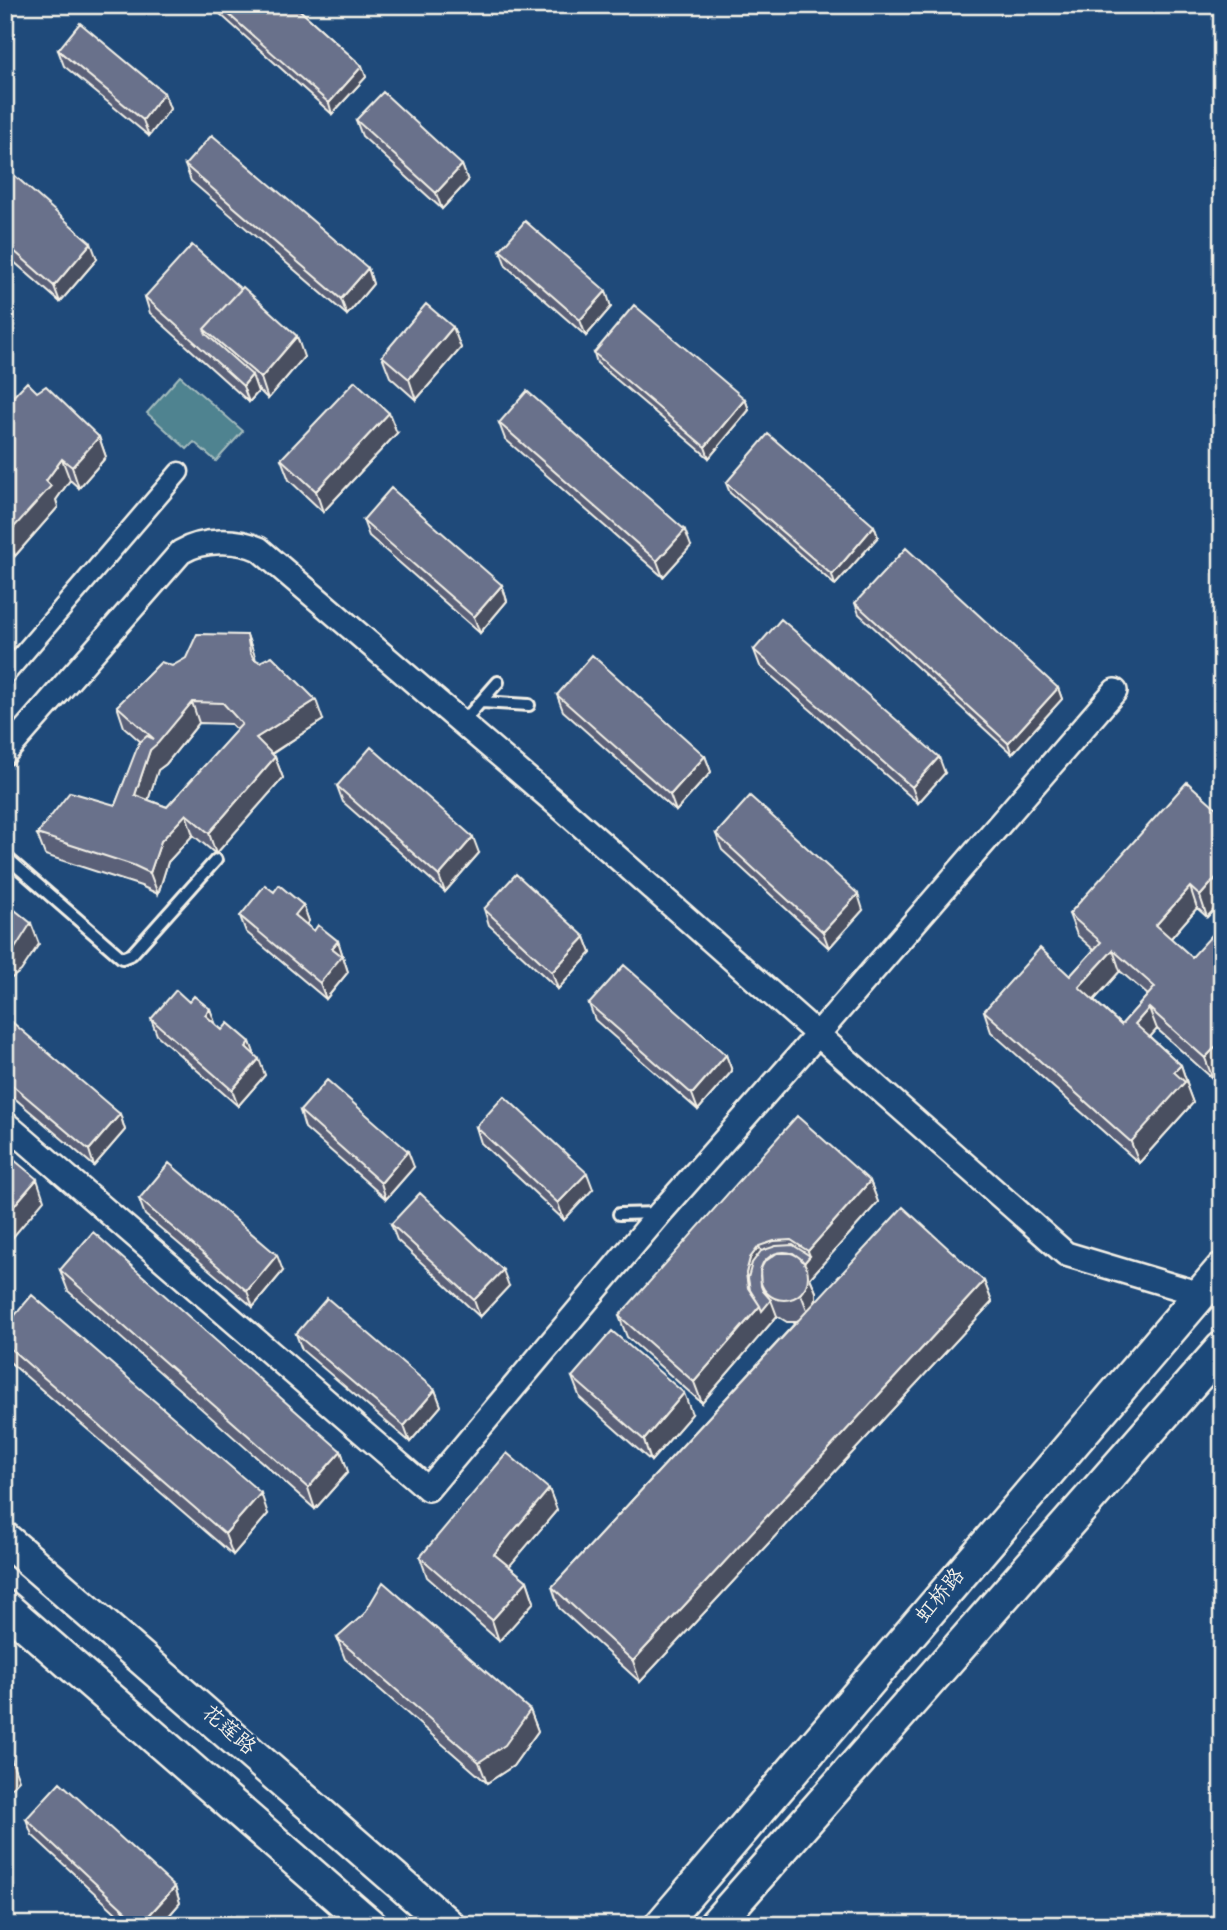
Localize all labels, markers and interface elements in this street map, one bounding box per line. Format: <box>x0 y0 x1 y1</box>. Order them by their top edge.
street label: 虹桥路 <box>911 1564 972 1629</box>
street label: 花莲路 <box>195 1700 260 1762</box>

